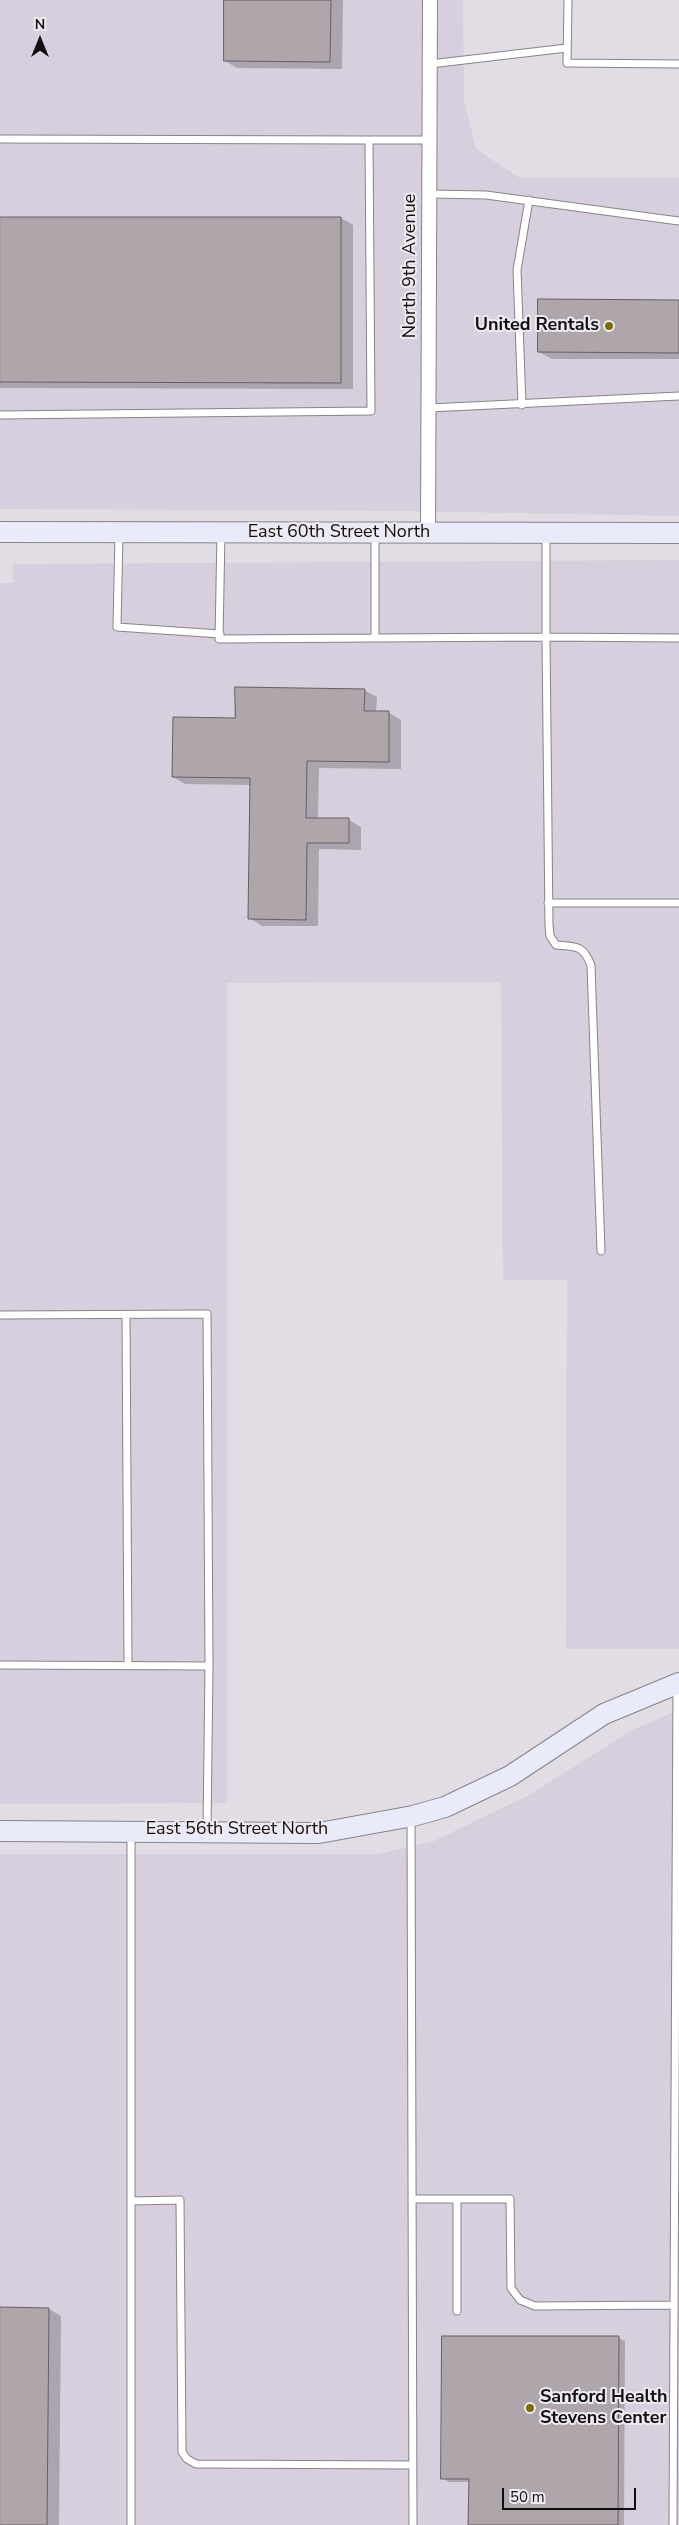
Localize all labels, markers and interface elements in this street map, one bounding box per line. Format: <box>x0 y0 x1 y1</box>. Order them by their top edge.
north arrow <box>15 15 65 65</box>
text: N <box>35 15 45 34</box>
street label: North 9th Avenue <box>400 194 422 338</box>
place label: United Rentals <box>475 315 599 337</box>
marker: United Rentals <box>603 320 615 332</box>
street label: East 60th Street North <box>248 522 430 544</box>
street label: East 56th Street North <box>146 1819 328 1841</box>
place label: Sanford Health Stevens Center <box>540 2387 667 2430</box>
marker: Sanford Health Stevens Center <box>524 2402 536 2414</box>
scale bar <box>504 2478 638 2510</box>
text: 50 m <box>510 2487 545 2507</box>

